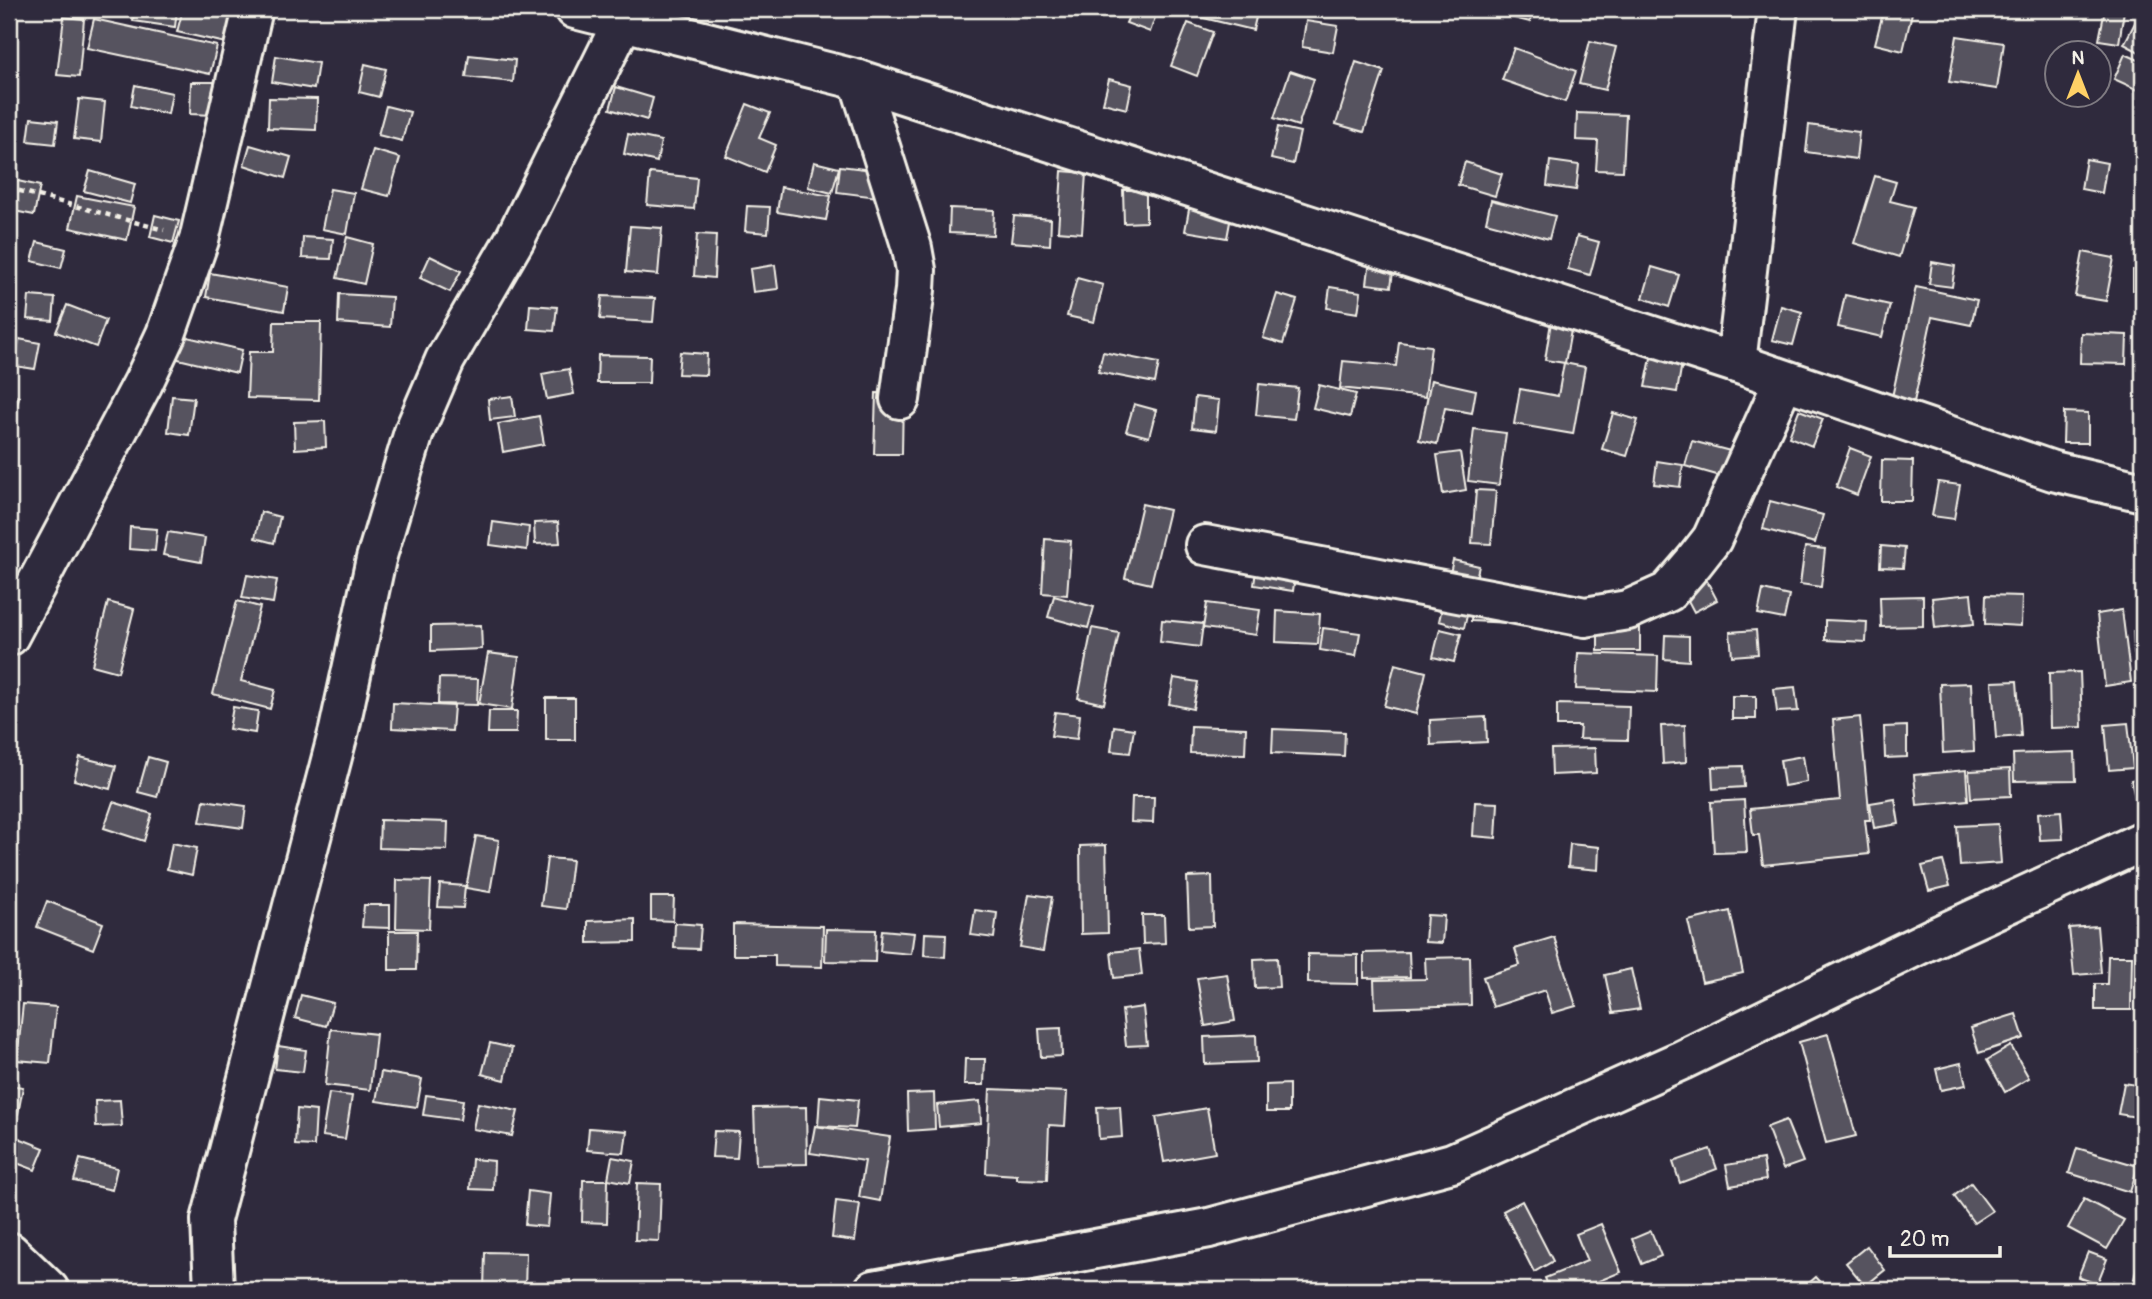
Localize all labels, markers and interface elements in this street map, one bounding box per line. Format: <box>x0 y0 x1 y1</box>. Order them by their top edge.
north arrow <box>2044 38 2114 108</box>
text: N <box>2072 46 2085 70</box>
scale bar <box>1890 1215 2000 1259</box>
text: 20 m <box>1900 1226 1949 1253</box>

